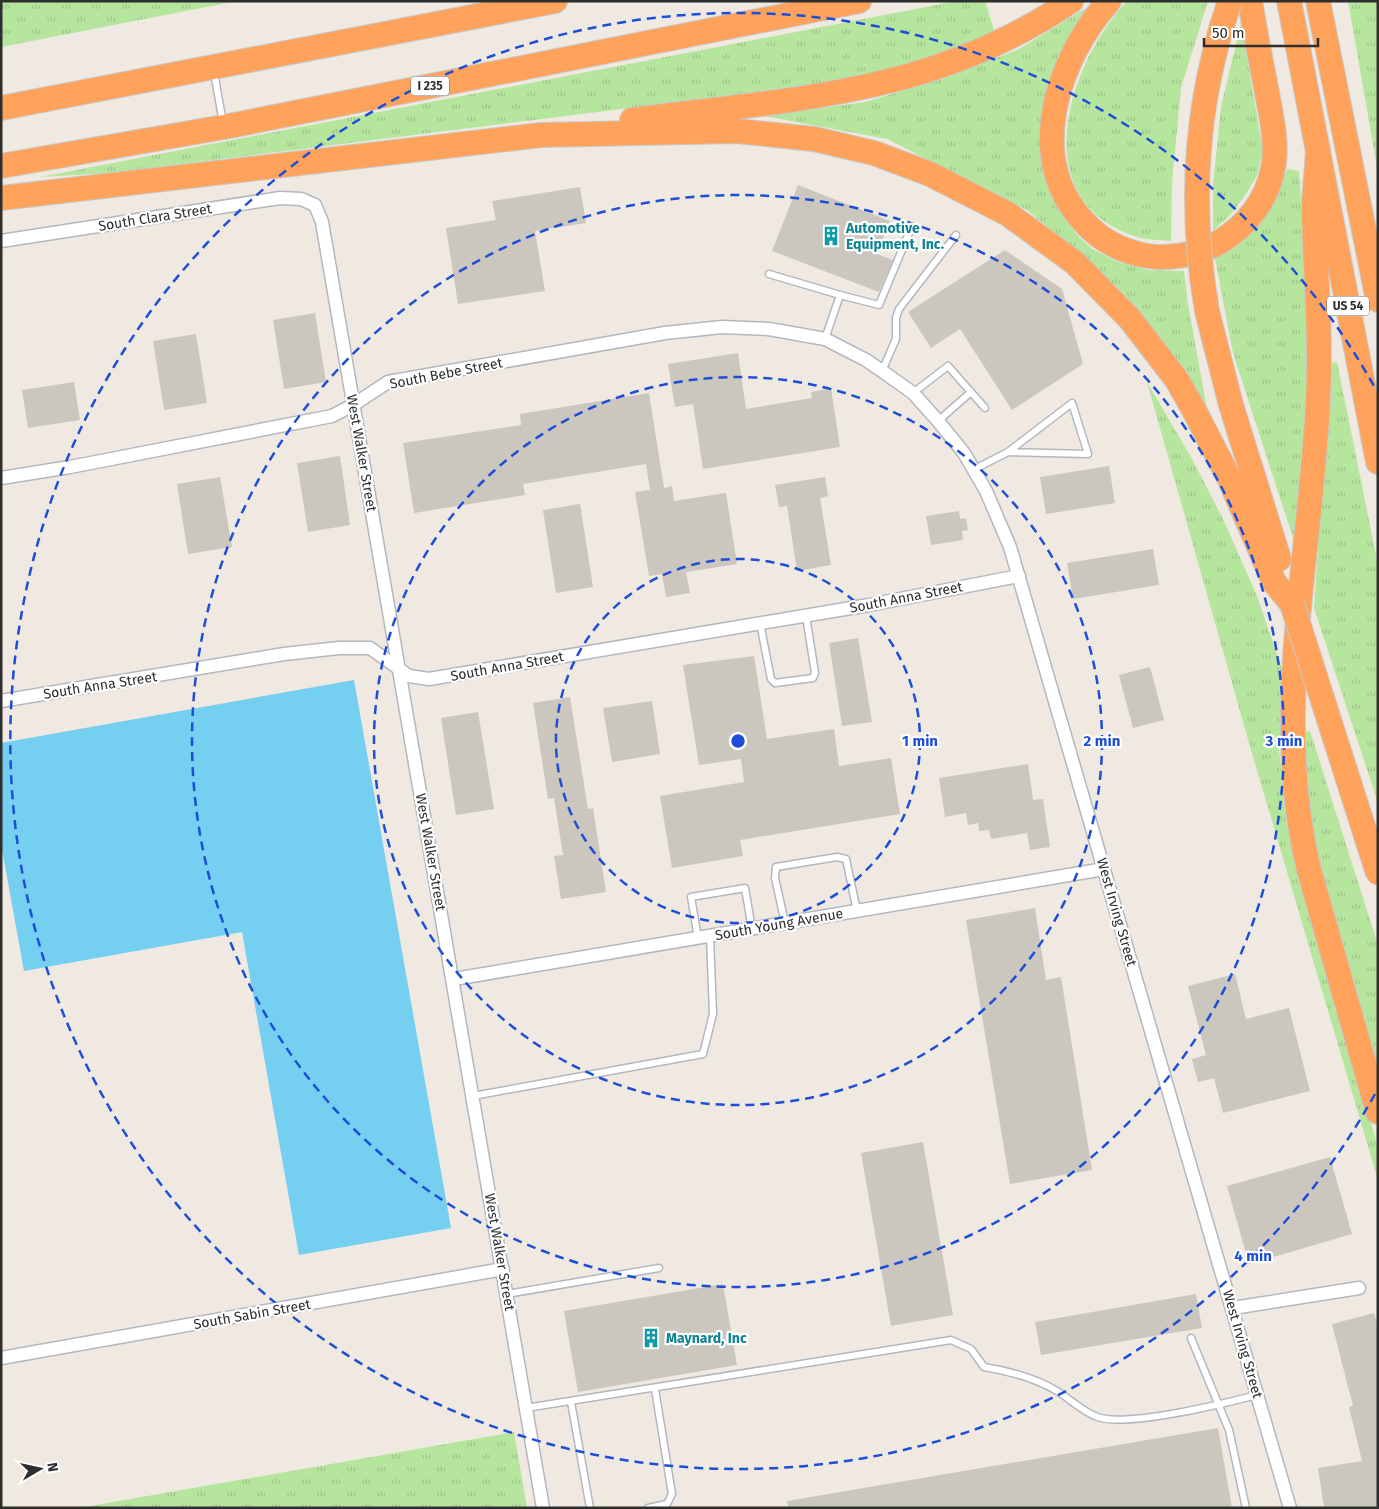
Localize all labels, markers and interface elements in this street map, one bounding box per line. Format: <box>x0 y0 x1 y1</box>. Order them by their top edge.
scale bar <box>1204 15 1318 47</box>
text: 50 m <box>1212 24 1245 42</box>
road number: I 235 <box>411 76 449 95</box>
street label: South Clara Street <box>97 200 214 235</box>
place label: Automotive Equipment, Inc. <box>845 220 944 253</box>
building icon: Automotive Equipment, Inc. <box>820 225 842 247</box>
road number: US 54 <box>1327 296 1369 316</box>
street label: South Bebe Street <box>388 354 505 393</box>
street label: West Walker Street <box>343 393 380 514</box>
street label: South Anna Street <box>848 578 965 617</box>
street label: South Anna Street <box>449 648 566 685</box>
street label: South Anna Street <box>42 668 159 703</box>
centre of rings <box>729 732 747 750</box>
text: 1 min <box>902 732 938 750</box>
text: 2 min <box>1084 732 1120 750</box>
text: 3 min <box>1265 732 1302 750</box>
street label: West Walker Street <box>412 792 449 913</box>
street label: West Irving Street <box>1093 856 1140 969</box>
street label: South Young Avenue <box>714 905 844 944</box>
street label: West Walker Street <box>481 1192 518 1313</box>
text: 4 min <box>1234 1247 1272 1265</box>
street label: West Irving Street <box>1219 1288 1266 1401</box>
street label: South Sabin Street <box>192 1296 313 1333</box>
building icon: Maynard, Inc <box>640 1327 662 1349</box>
place label: Maynard, Inc <box>666 1330 747 1347</box>
north arrow <box>15 1444 65 1494</box>
text: N <box>43 1461 61 1473</box>

